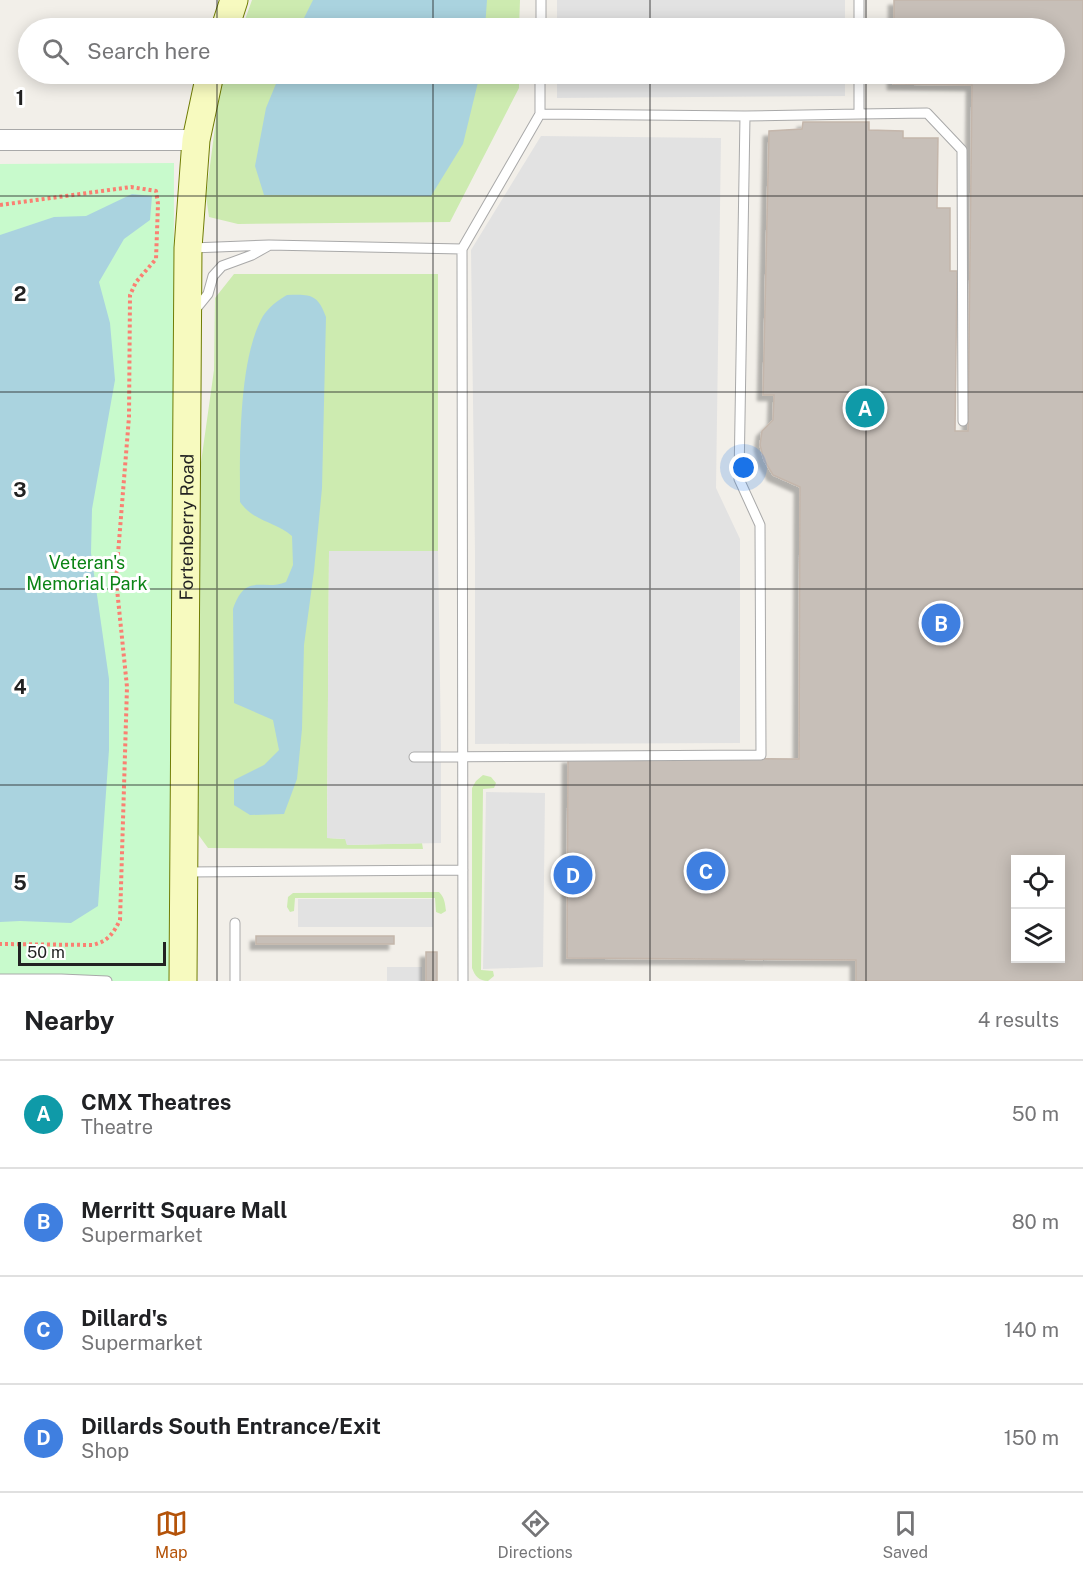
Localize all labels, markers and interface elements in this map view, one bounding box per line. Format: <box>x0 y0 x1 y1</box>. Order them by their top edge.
search box <box>18 18 1065 84</box>
icon: search <box>39 35 72 68</box>
text: Search here <box>87 38 211 64</box>
text: 1 <box>16 86 24 110</box>
text: 2 <box>14 282 26 306</box>
pin: A <box>846 386 884 430</box>
your location <box>729 453 758 482</box>
street label: Fortenberry Road <box>175 454 197 600</box>
text: 3 <box>13 478 27 502</box>
park label: Veteran's Memorial Park <box>26 552 148 594</box>
pin: B <box>922 600 960 646</box>
text: 4 <box>13 675 27 699</box>
pin: C <box>686 848 726 894</box>
pin: D <box>554 852 592 898</box>
map controls <box>1011 855 1065 963</box>
button: locate <box>1011 855 1065 909</box>
text: 5 <box>13 871 27 895</box>
button: layers <box>1011 909 1065 963</box>
scale bar <box>18 939 166 966</box>
text: 50 m <box>27 943 65 962</box>
text: Nearby <box>24 1005 114 1036</box>
text: 4 results <box>978 1008 1059 1032</box>
text: CMX Theatres <box>81 1089 231 1115</box>
text: A <box>36 1102 51 1126</box>
text: 50 m <box>1012 1102 1059 1126</box>
text: Theatre <box>81 1115 153 1139</box>
text: Merritt Square Mall <box>81 1197 288 1223</box>
text: B <box>37 1210 50 1234</box>
text: 80 m <box>1012 1210 1059 1234</box>
text: Supermarket <box>81 1223 203 1247</box>
text: Dillard's <box>81 1305 168 1331</box>
text: C <box>36 1318 51 1342</box>
text: 140 m <box>1004 1318 1059 1342</box>
text: Supermarket <box>81 1331 203 1355</box>
text: Dillards South Entrance/Exit <box>81 1413 381 1439</box>
text: D <box>36 1426 51 1450</box>
text: 150 m <box>1004 1426 1059 1450</box>
text: Shop <box>81 1439 129 1463</box>
tab: Map <box>155 1507 188 1562</box>
tab: Directions <box>498 1507 573 1562</box>
tab: Saved <box>882 1507 928 1562</box>

